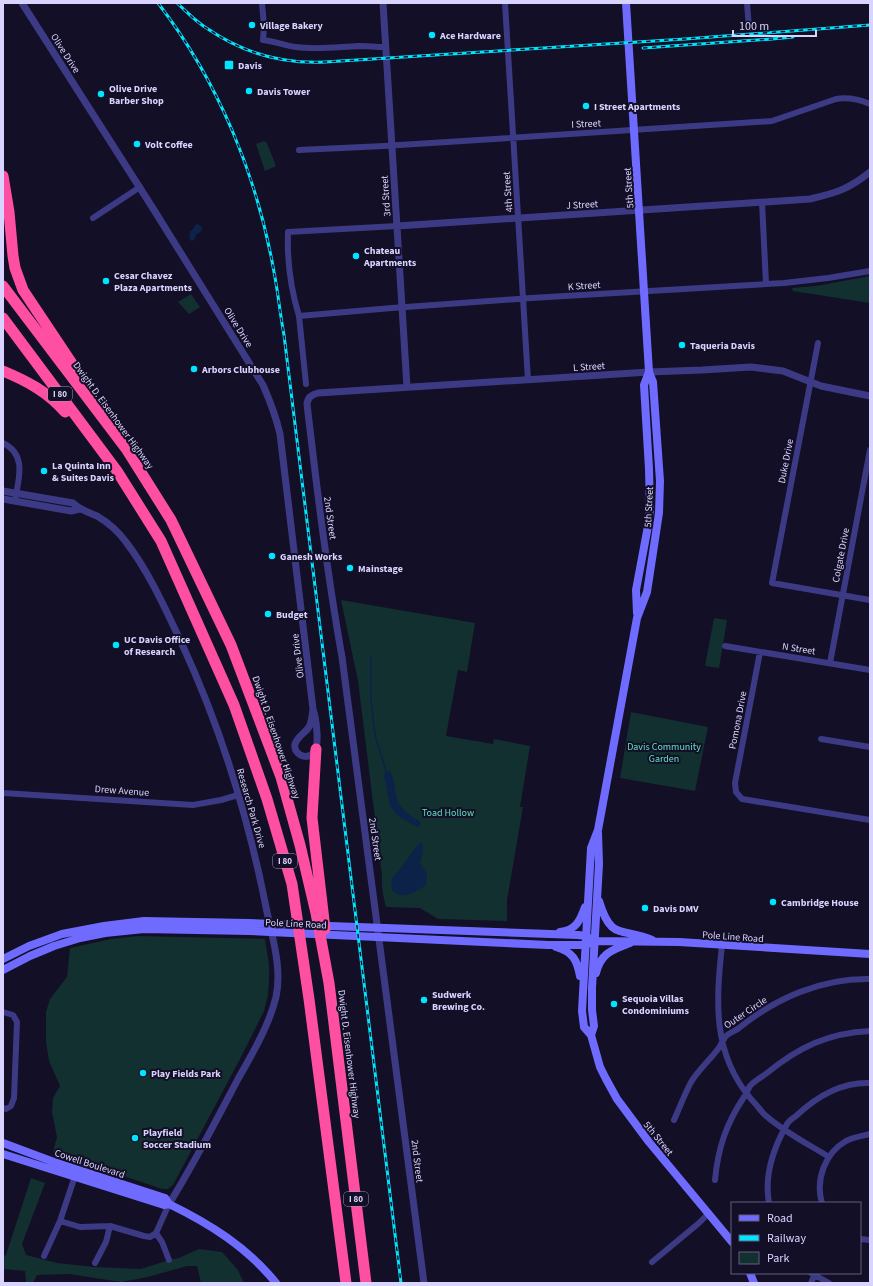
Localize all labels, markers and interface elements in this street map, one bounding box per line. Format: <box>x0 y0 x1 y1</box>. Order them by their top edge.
scale bar <box>733 12 816 38</box>
text: 100 m <box>739 18 769 35</box>
place label: Village Bakery <box>259 19 323 33</box>
marker: Village Bakery <box>247 20 257 30</box>
place label: Ace Hardware <box>439 29 501 43</box>
marker: Ace Hardware <box>427 30 437 40</box>
street label: Olive Drive <box>47 31 83 76</box>
marker: Davis <box>223 59 235 71</box>
place label: Davis <box>238 59 263 73</box>
place label: Olive Drive Barber Shop <box>109 82 164 108</box>
place label: Davis Tower <box>257 85 310 99</box>
marker: Davis Tower <box>244 86 254 96</box>
marker: Olive Drive Barber Shop <box>96 89 106 99</box>
place label: I Street Apartments <box>594 100 681 114</box>
marker: I Street Apartments <box>581 101 591 111</box>
street label: I Street <box>571 116 602 132</box>
place label: Volt Coffee <box>144 138 193 152</box>
marker: Volt Coffee <box>132 139 142 149</box>
street label: 5th Street <box>621 166 637 209</box>
street label: 4th Street <box>500 170 516 213</box>
street label: 3rd Street <box>378 174 394 217</box>
street label: J Street <box>566 197 599 213</box>
place label: Chateau Apartments <box>363 244 417 270</box>
marker: Chateau Apartments <box>351 251 361 261</box>
place label: Cesar Chavez Plaza Apartments <box>114 269 192 295</box>
marker: Cesar Chavez Plaza Apartments <box>101 276 111 286</box>
street label: K Street <box>567 278 602 294</box>
street label: Olive Drive <box>220 305 256 350</box>
place label: Taqueria Davis <box>690 339 755 353</box>
marker: Taqueria Davis <box>677 340 687 350</box>
street label: Dwight D. Eisenhower Highway <box>70 359 157 472</box>
street label: L Street <box>573 359 606 375</box>
place label: Arbors Clubhouse <box>201 363 280 377</box>
marker: Arbors Clubhouse <box>189 364 199 374</box>
road number: I 80 <box>48 387 72 401</box>
street label: Duke Drive <box>775 438 797 485</box>
place label: La Quinta Inn & Suites Davis <box>52 459 115 485</box>
marker: La Quinta Inn & Suites Davis <box>39 466 49 476</box>
street label: 5th Street <box>641 486 657 528</box>
street label: 2nd Street <box>320 496 340 541</box>
street label: Colgate Drive <box>829 527 853 584</box>
place label: Ganesh Works <box>280 550 343 564</box>
marker: Ganesh Works <box>267 551 277 561</box>
place label: Mainstage <box>358 562 403 576</box>
marker: Mainstage <box>345 563 355 573</box>
place label: Budget <box>276 608 308 622</box>
marker: Budget <box>263 609 273 619</box>
place label: UC Davis Office of Research <box>124 633 190 659</box>
street label: Olive Drive <box>288 633 308 679</box>
street label: N Street <box>781 639 817 659</box>
marker: UC Davis Office of Research <box>111 640 121 650</box>
street label: Dwight D. Eisenhower Highway <box>248 674 304 801</box>
street label: Pomona Drive <box>726 690 750 750</box>
park label: Davis Community Garden <box>627 740 701 766</box>
street label: Research Park Drive <box>233 767 269 850</box>
street label: Drew Avenue <box>94 782 150 800</box>
park label: Toad Hollow <box>422 806 474 820</box>
street label: 2nd Street <box>365 817 385 862</box>
road number: I 80 <box>273 854 297 868</box>
place label: Cambridge House <box>781 896 859 910</box>
marker: Cambridge House <box>768 897 778 907</box>
place label: Davis DMV <box>653 902 699 916</box>
marker: Davis DMV <box>640 903 650 913</box>
street label: Pole Line Road <box>265 915 327 933</box>
street label: Pole Line Road <box>702 928 764 946</box>
place label: Sudwerk Brewing Co. <box>432 988 485 1014</box>
street label: Dwight D. Eisenhower Highway <box>334 989 364 1119</box>
place label: Sequoia Villas Condominiums <box>622 992 689 1018</box>
street label: Outer Circle <box>721 993 770 1032</box>
marker: Sudwerk Brewing Co. <box>419 995 429 1005</box>
marker: Sequoia Villas Condominiums <box>609 999 619 1009</box>
place label: Play Fields Park <box>151 1067 221 1081</box>
marker: Play Fields Park <box>138 1068 148 1078</box>
street label: 5th Street <box>640 1118 677 1159</box>
place label: Playfield Soccer Stadium <box>143 1126 211 1152</box>
marker: Playfield Soccer Stadium <box>130 1133 140 1143</box>
street label: 2nd Street <box>407 1139 427 1184</box>
street label: Cowell Boulevard <box>53 1146 127 1182</box>
road number: I 80 <box>344 1192 368 1206</box>
legend <box>731 1202 861 1274</box>
text: Road <box>767 1210 793 1227</box>
text: Railway <box>767 1230 806 1247</box>
text: Park <box>767 1250 789 1267</box>

